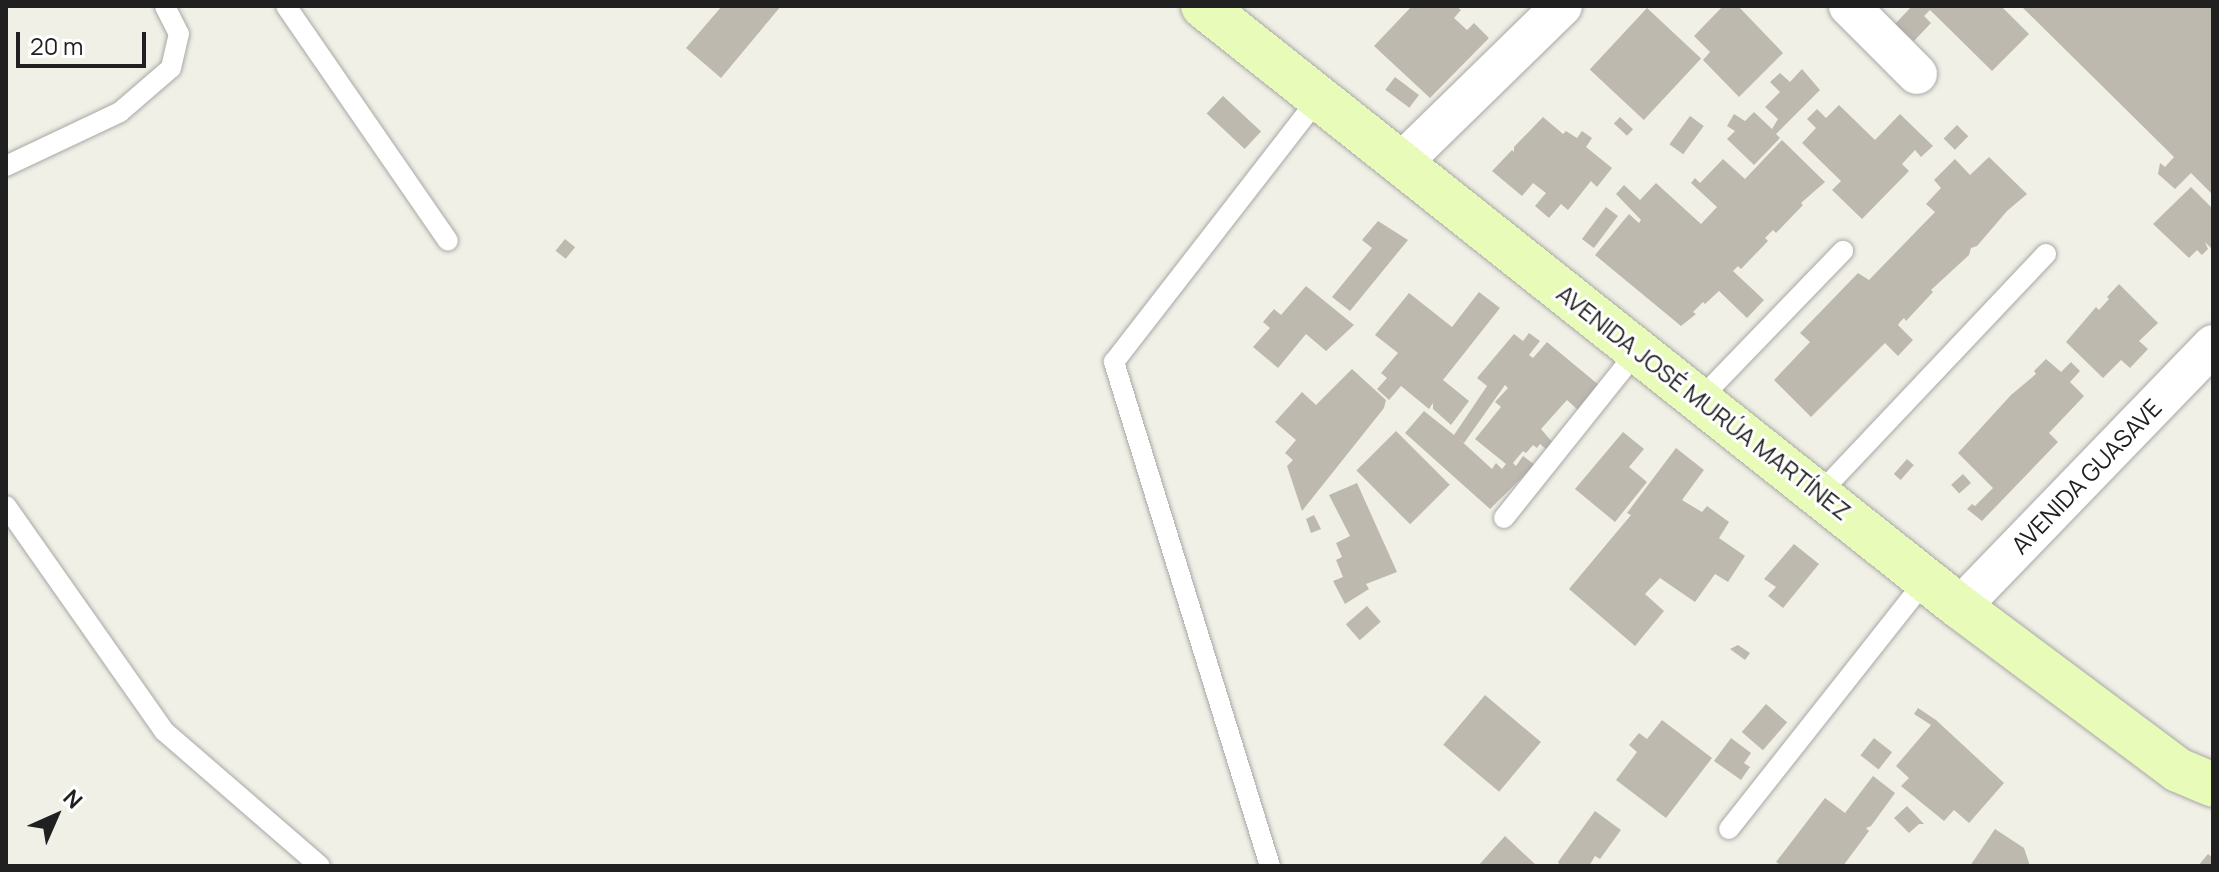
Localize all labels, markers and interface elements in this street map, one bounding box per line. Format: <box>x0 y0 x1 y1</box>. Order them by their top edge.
scale bar <box>20 16 150 66</box>
text: 20 m <box>30 29 83 62</box>
street label: AVENIDA JOSÉ MURÚA MARTÍNEZ <box>1551 278 1857 526</box>
street label: AVENIDA GUASAVE <box>2005 393 2167 559</box>
north arrow <box>16 776 96 856</box>
text: N <box>57 783 89 815</box>

